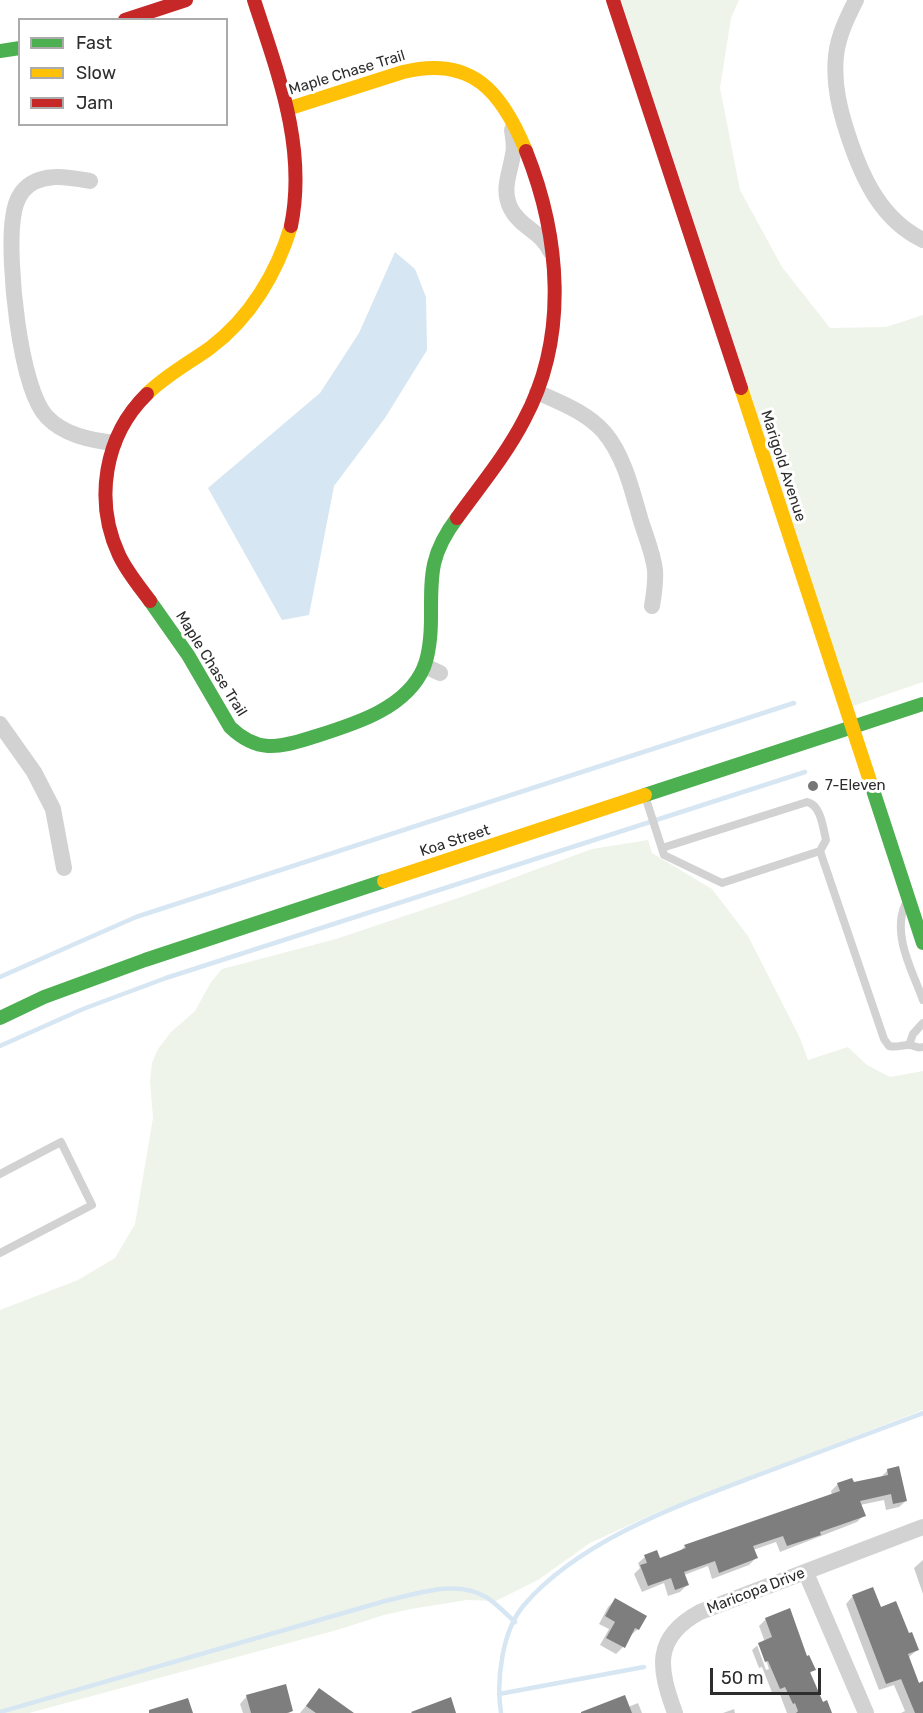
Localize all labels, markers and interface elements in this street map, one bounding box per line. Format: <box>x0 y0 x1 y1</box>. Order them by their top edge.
legend <box>18 18 228 126</box>
text: Fast <box>76 32 112 54</box>
street label: Maple Chase Trail <box>287 47 407 99</box>
text: Slow <box>76 62 116 84</box>
text: Jam <box>76 92 113 114</box>
street label: Marigold Avenue <box>757 408 809 524</box>
street label: Maple Chase Trail <box>171 608 251 720</box>
place label: 7-Eleven <box>825 777 886 795</box>
marker: 7-Eleven <box>806 779 820 793</box>
street label: Koa Street <box>418 821 492 861</box>
street label: Maricopa Drive <box>705 1564 807 1618</box>
scale bar <box>713 1656 824 1694</box>
text: 50 m <box>721 1667 764 1689</box>

